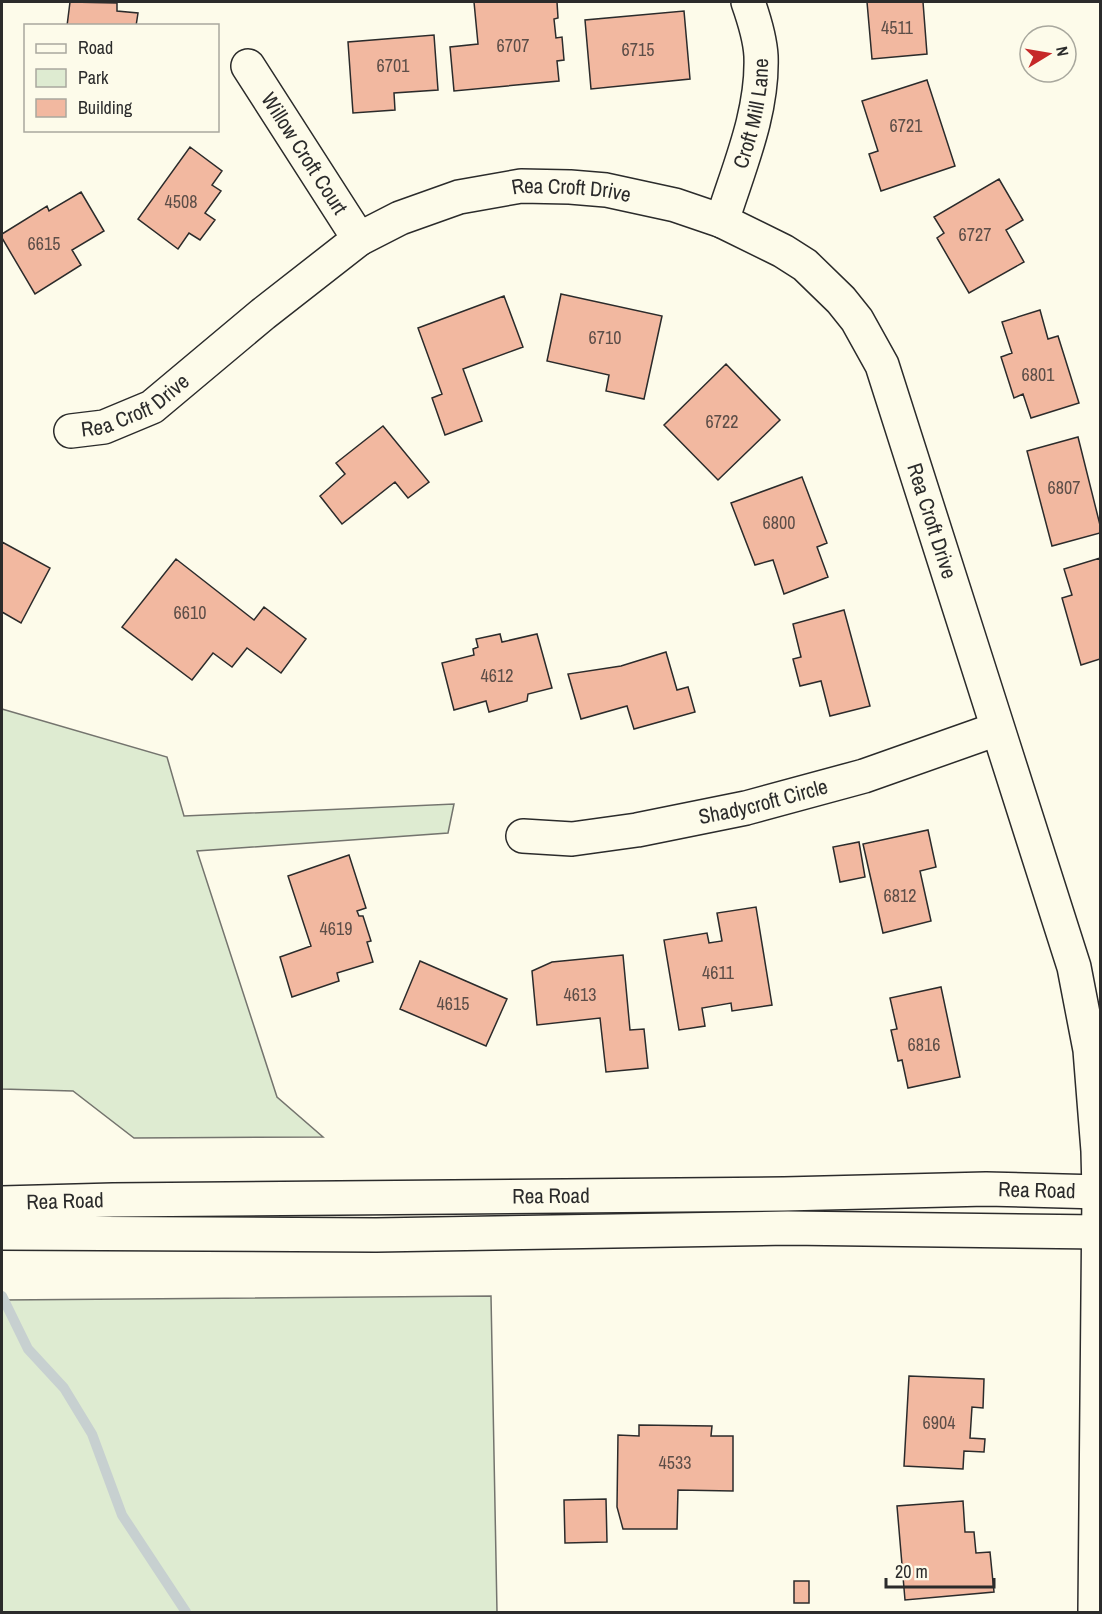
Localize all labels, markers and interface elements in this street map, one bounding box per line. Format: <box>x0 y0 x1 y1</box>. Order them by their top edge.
house number: 4511 <box>881 15 914 40</box>
legend <box>24 24 219 132</box>
north arrow <box>1018 24 1078 84</box>
house number: 6707 <box>497 33 529 58</box>
text: Road <box>78 35 113 60</box>
house number: 6715 <box>622 37 654 62</box>
text: N <box>1051 44 1074 58</box>
house number: 6701 <box>377 53 410 78</box>
street label: Croft Mill Lane <box>726 58 775 172</box>
text: Park <box>78 65 109 90</box>
street label: Willow Croft Court <box>255 87 355 220</box>
text: Building <box>78 95 133 120</box>
house number: 6721 <box>890 113 923 138</box>
street label: Rea Croft Drive <box>509 171 634 209</box>
house number: 4508 <box>165 189 197 214</box>
house number: 6727 <box>959 222 991 247</box>
house number: 6615 <box>28 231 60 256</box>
house number: 6710 <box>589 325 621 350</box>
house number: 6801 <box>1022 362 1055 387</box>
street label: Rea Croft Drive <box>79 367 195 444</box>
house number: 6722 <box>706 409 738 434</box>
street label: Rea Croft Drive <box>900 459 964 582</box>
house number: 6807 <box>1048 475 1080 500</box>
house number: 6800 <box>763 510 795 535</box>
house number: 6610 <box>174 600 206 625</box>
house number: 4612 <box>481 663 513 688</box>
street label: Shadycroft Circle <box>696 771 831 831</box>
house number: 6812 <box>884 883 916 908</box>
house number: 4619 <box>320 916 352 941</box>
house number: 4611 <box>702 960 735 985</box>
house number: 4613 <box>564 982 596 1007</box>
house number: 4615 <box>437 991 469 1016</box>
house number: 6816 <box>908 1032 940 1057</box>
street label: Rea Road <box>998 1174 1076 1205</box>
street label: Rea Road <box>512 1181 590 1210</box>
street label: Rea Road <box>26 1185 104 1216</box>
house number: 6904 <box>923 1410 955 1435</box>
house number: 4533 <box>659 1450 691 1475</box>
scale bar <box>886 1551 994 1589</box>
text: 20 m <box>895 1559 928 1584</box>

